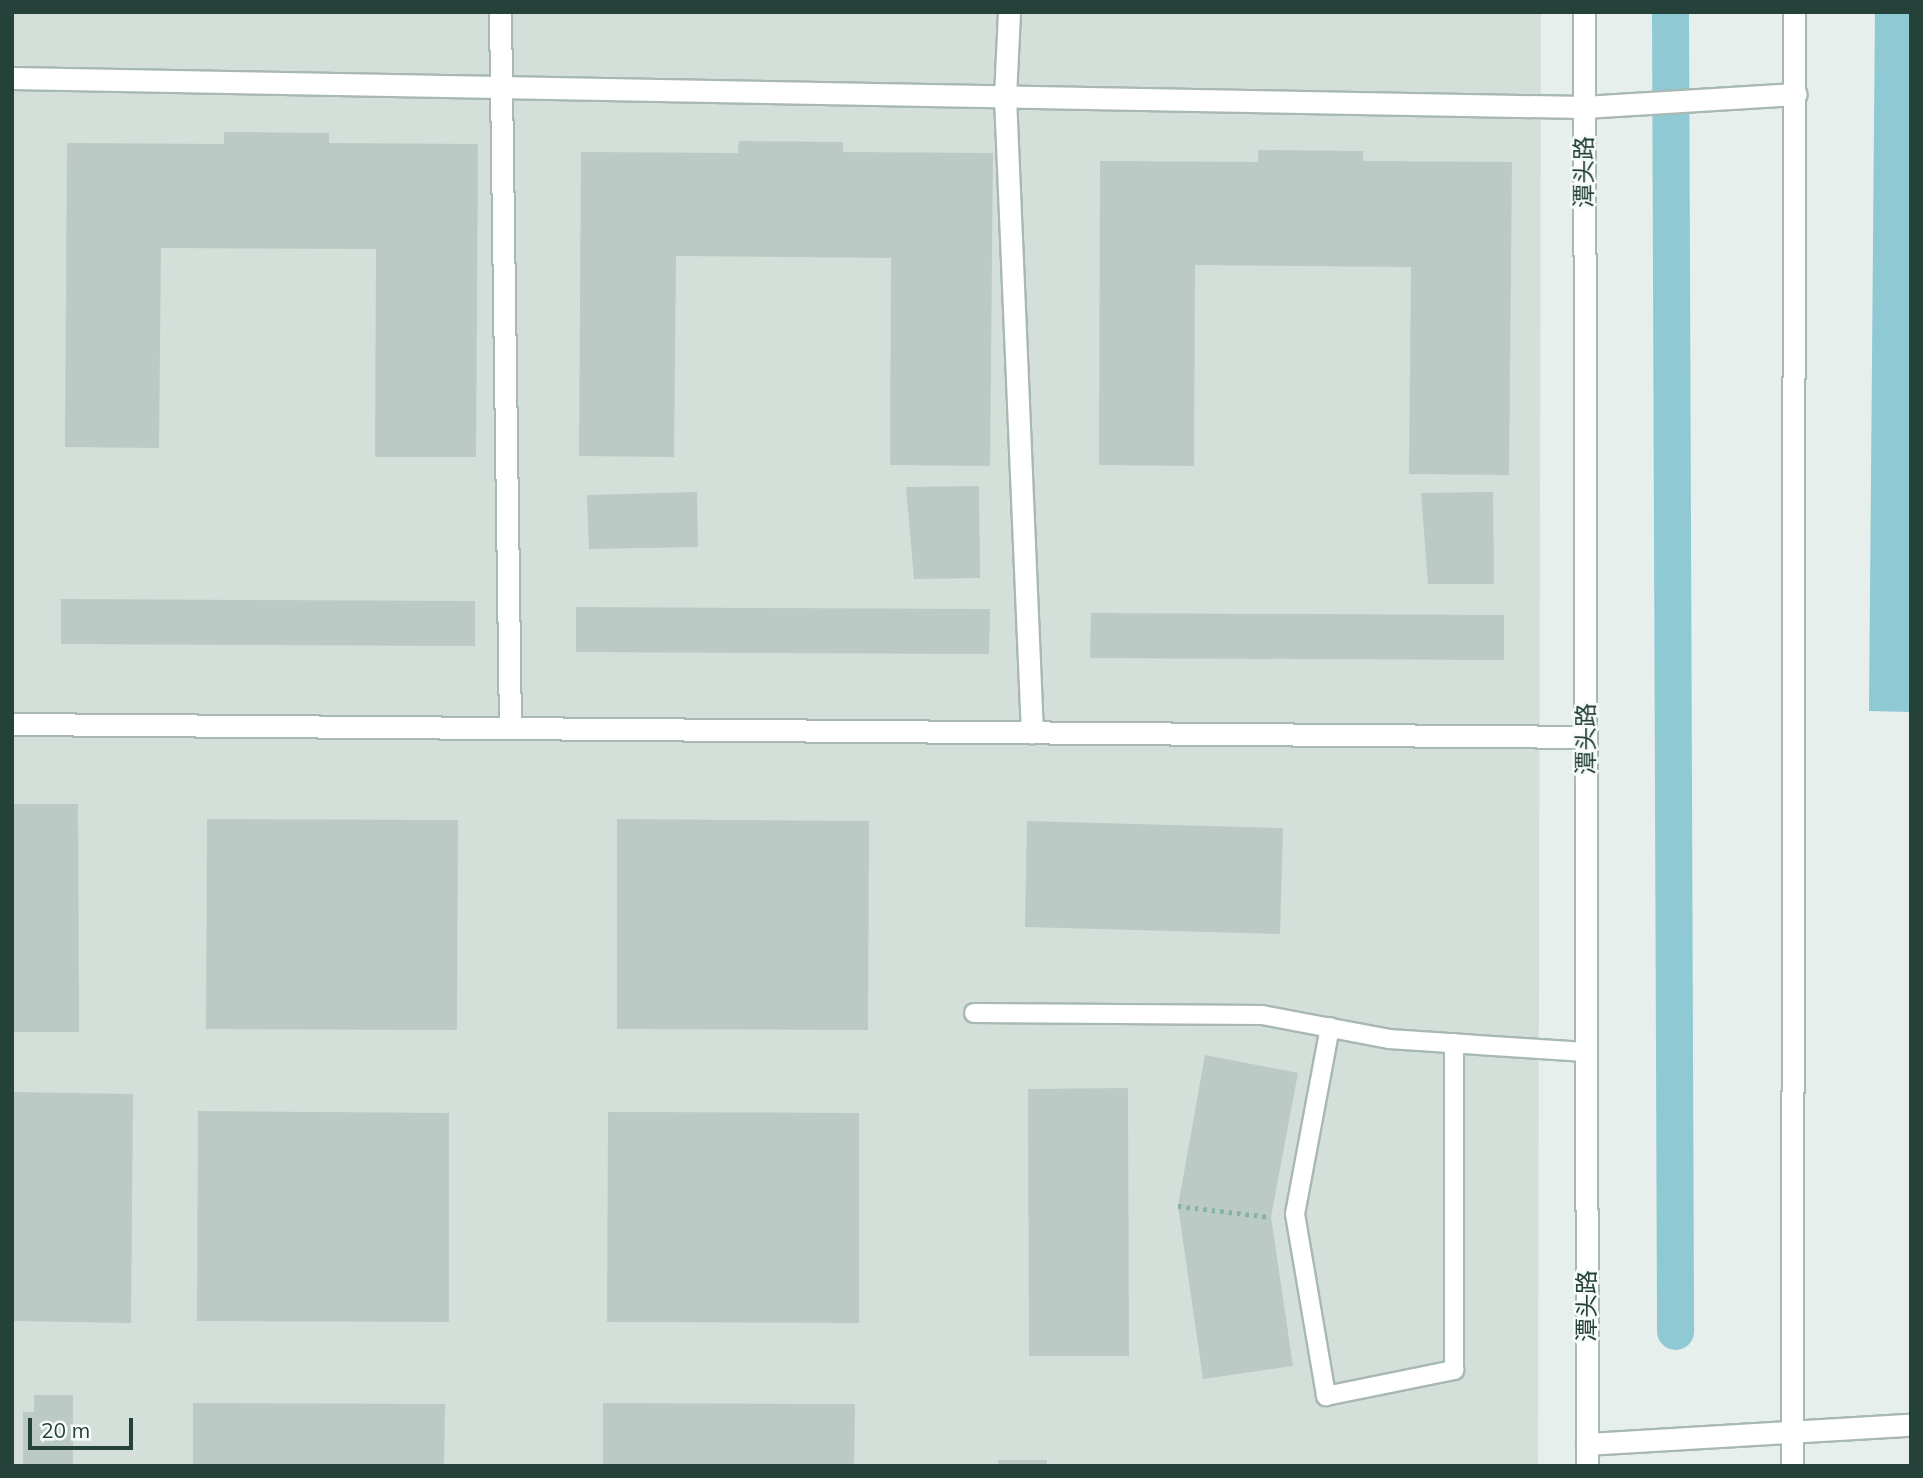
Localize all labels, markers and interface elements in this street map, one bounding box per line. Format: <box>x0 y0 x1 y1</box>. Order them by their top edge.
street label: 潭头路 <box>1570 136 1598 208</box>
street label: 潭头路 <box>1572 703 1600 775</box>
street label: 潭头路 <box>1573 1270 1601 1342</box>
scale bar <box>32 1404 136 1448</box>
text: 20 m <box>41 1417 90 1443</box>

